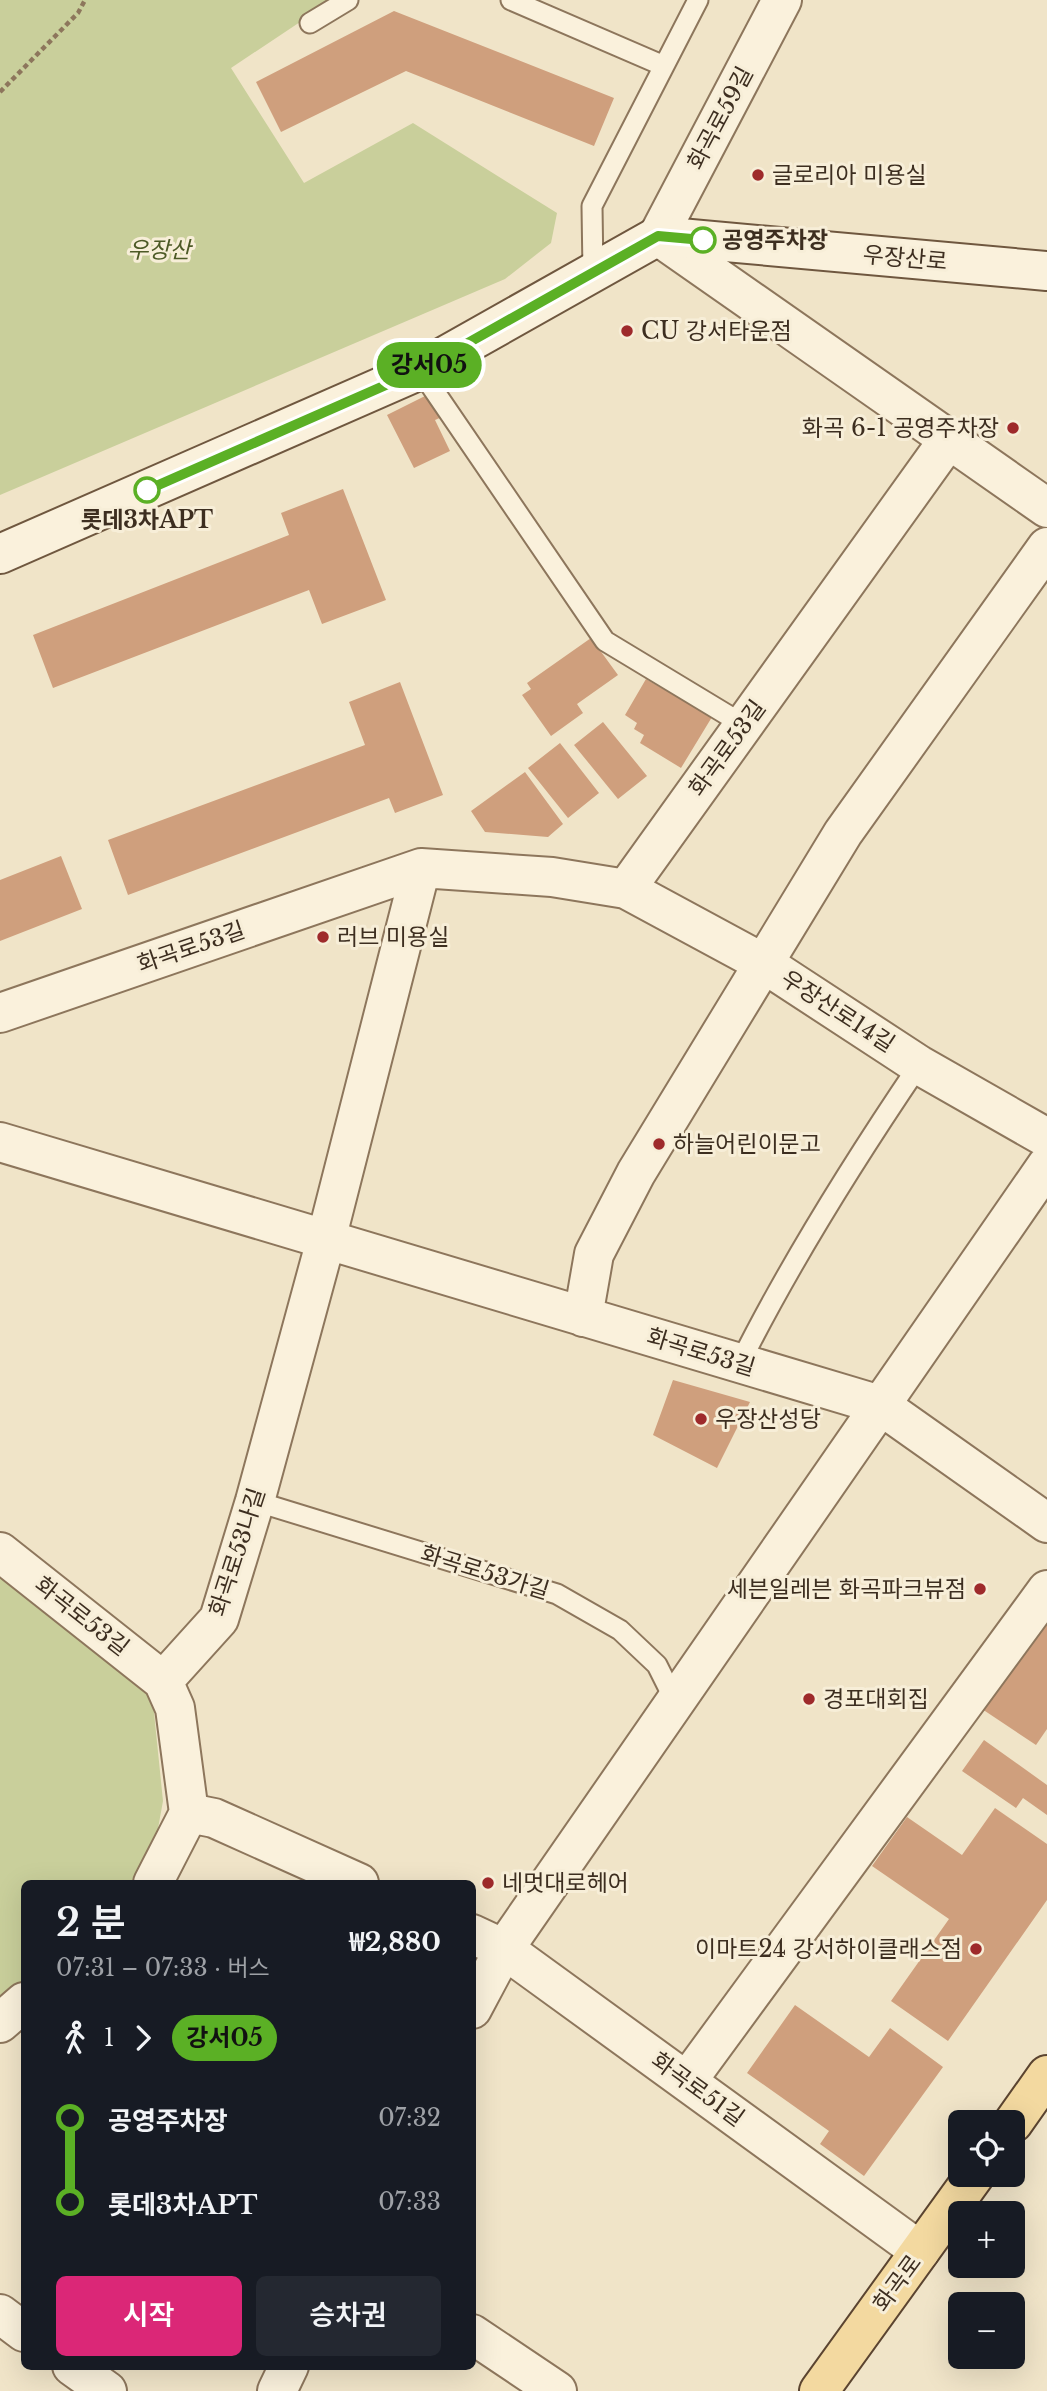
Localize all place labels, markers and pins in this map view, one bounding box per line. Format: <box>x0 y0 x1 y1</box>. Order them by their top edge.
place label: 글로리아 미용실 <box>772 161 927 189</box>
marker: 글로리아 미용실 <box>750 167 766 183</box>
place label: 공영주차장 <box>722 226 828 254</box>
marker: 공영주차장 <box>690 227 716 253</box>
place label: CU 강서타운점 <box>641 317 792 345</box>
marker: CU 강서타운점 <box>619 323 635 339</box>
place label: 화곡 6-1 공영주차장 <box>802 414 999 442</box>
marker: 화곡 6-1 공영주차장 <box>1005 420 1021 436</box>
marker: 롯데3차APT <box>134 477 160 503</box>
place label: 롯데3차APT <box>81 506 213 534</box>
place label: 러브 미용실 <box>337 923 449 951</box>
marker: 러브 미용실 <box>315 929 331 945</box>
place label: 하늘어린이문고 <box>673 1130 821 1158</box>
marker: 하늘어린이문고 <box>651 1136 667 1152</box>
place label: 우장산성당 <box>715 1405 821 1433</box>
marker: 우장산성당 <box>693 1411 709 1427</box>
place label: 세븐일레븐 화곡파크뷰점 <box>727 1575 966 1603</box>
marker: 세븐일레븐 화곡파크뷰점 <box>972 1581 988 1597</box>
place label: 경포대회집 <box>823 1685 929 1713</box>
marker: 경포대회집 <box>801 1691 817 1707</box>
place label: 네멋대로헤어 <box>502 1869 629 1897</box>
marker: 네멋대로헤어 <box>480 1875 496 1891</box>
place label: 이마트24 강서하이클래스점 <box>695 1935 962 1963</box>
marker: 이마트24 강서하이클래스점 <box>968 1941 984 1957</box>

